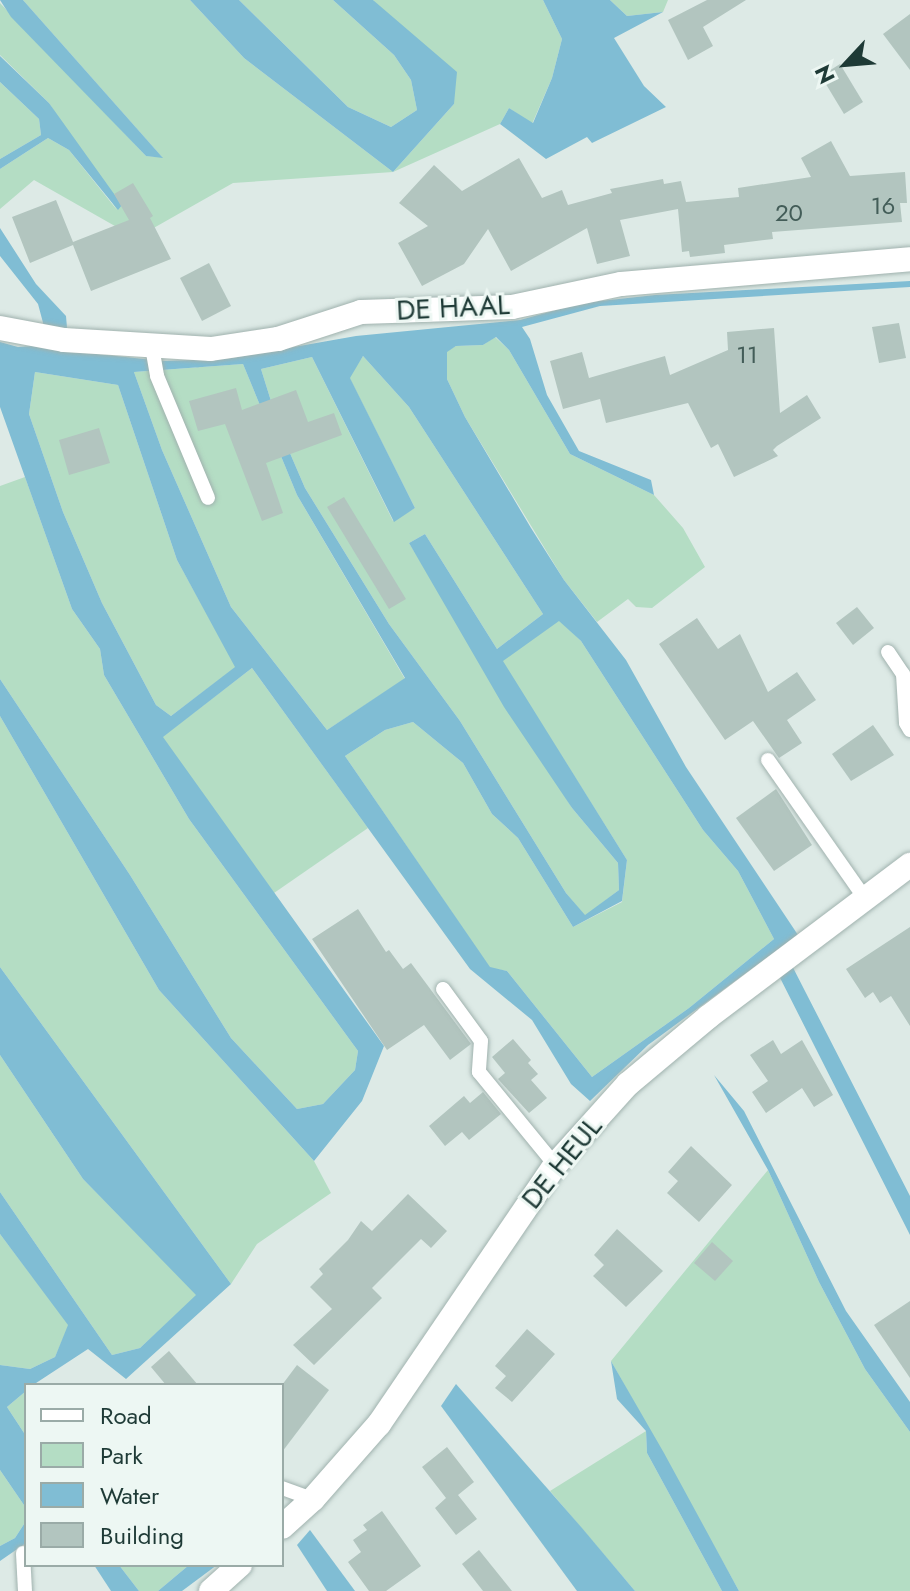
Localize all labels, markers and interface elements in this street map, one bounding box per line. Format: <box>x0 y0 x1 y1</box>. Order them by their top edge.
north arrow <box>806 24 886 104</box>
text: N <box>806 60 843 89</box>
house number: 16 <box>871 192 895 220</box>
house number: 20 <box>775 199 803 227</box>
street label: DE HAAL <box>396 288 510 328</box>
house number: 11 <box>736 341 758 369</box>
street label: DE HEUL <box>515 1110 609 1216</box>
legend <box>24 1383 284 1567</box>
text: Road <box>100 1398 152 1433</box>
text: Park <box>100 1438 143 1473</box>
text: Water <box>100 1478 159 1513</box>
text: Building <box>100 1518 184 1553</box>

